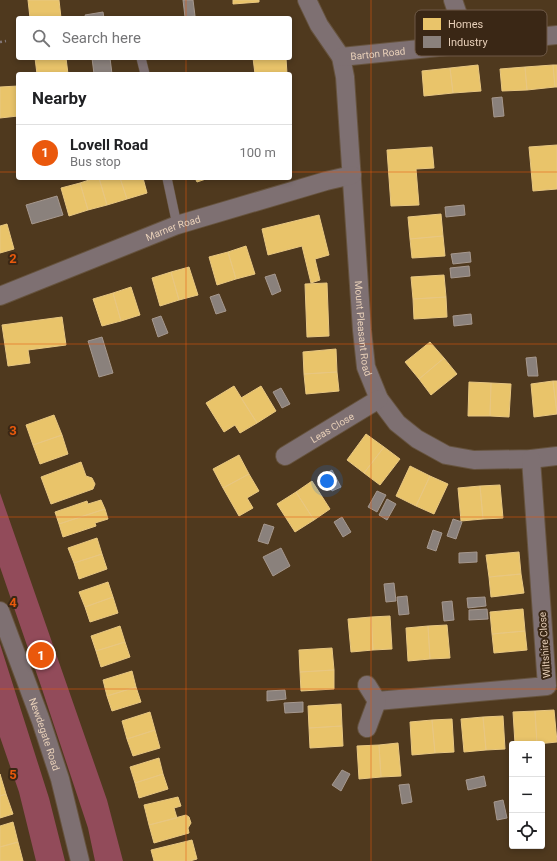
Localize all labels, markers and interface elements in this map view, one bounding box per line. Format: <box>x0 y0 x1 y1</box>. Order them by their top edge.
legend <box>415 10 547 56</box>
search box <box>16 16 292 60</box>
text: Homes <box>448 18 484 31</box>
icon: search <box>30 27 52 49</box>
text: Search here <box>62 29 141 47</box>
text: Industry <box>448 36 488 49</box>
street label: Barton Road <box>350 45 406 62</box>
text: Nearby <box>32 88 87 108</box>
text: Lovell Road <box>70 136 148 154</box>
text: 1 <box>41 145 49 160</box>
text: 100 m <box>239 145 276 160</box>
text: Bus stop <box>70 154 121 169</box>
street label: Marner Road <box>144 213 202 243</box>
text: 2 <box>9 251 17 266</box>
street label: Mount Pleasant Road <box>353 280 374 378</box>
street label: Leas Close <box>309 411 356 445</box>
text: 3 <box>9 423 17 438</box>
your location <box>317 471 337 491</box>
text: 4 <box>9 595 17 610</box>
street label: Wiltshire Close <box>537 612 552 678</box>
pin: 1 <box>28 640 54 670</box>
street label: Newdegate Road <box>27 696 62 772</box>
map controls <box>509 741 545 849</box>
button: + <box>509 741 545 777</box>
text: 5 <box>9 767 17 782</box>
button: − <box>509 777 545 813</box>
button: locate <box>509 813 545 849</box>

